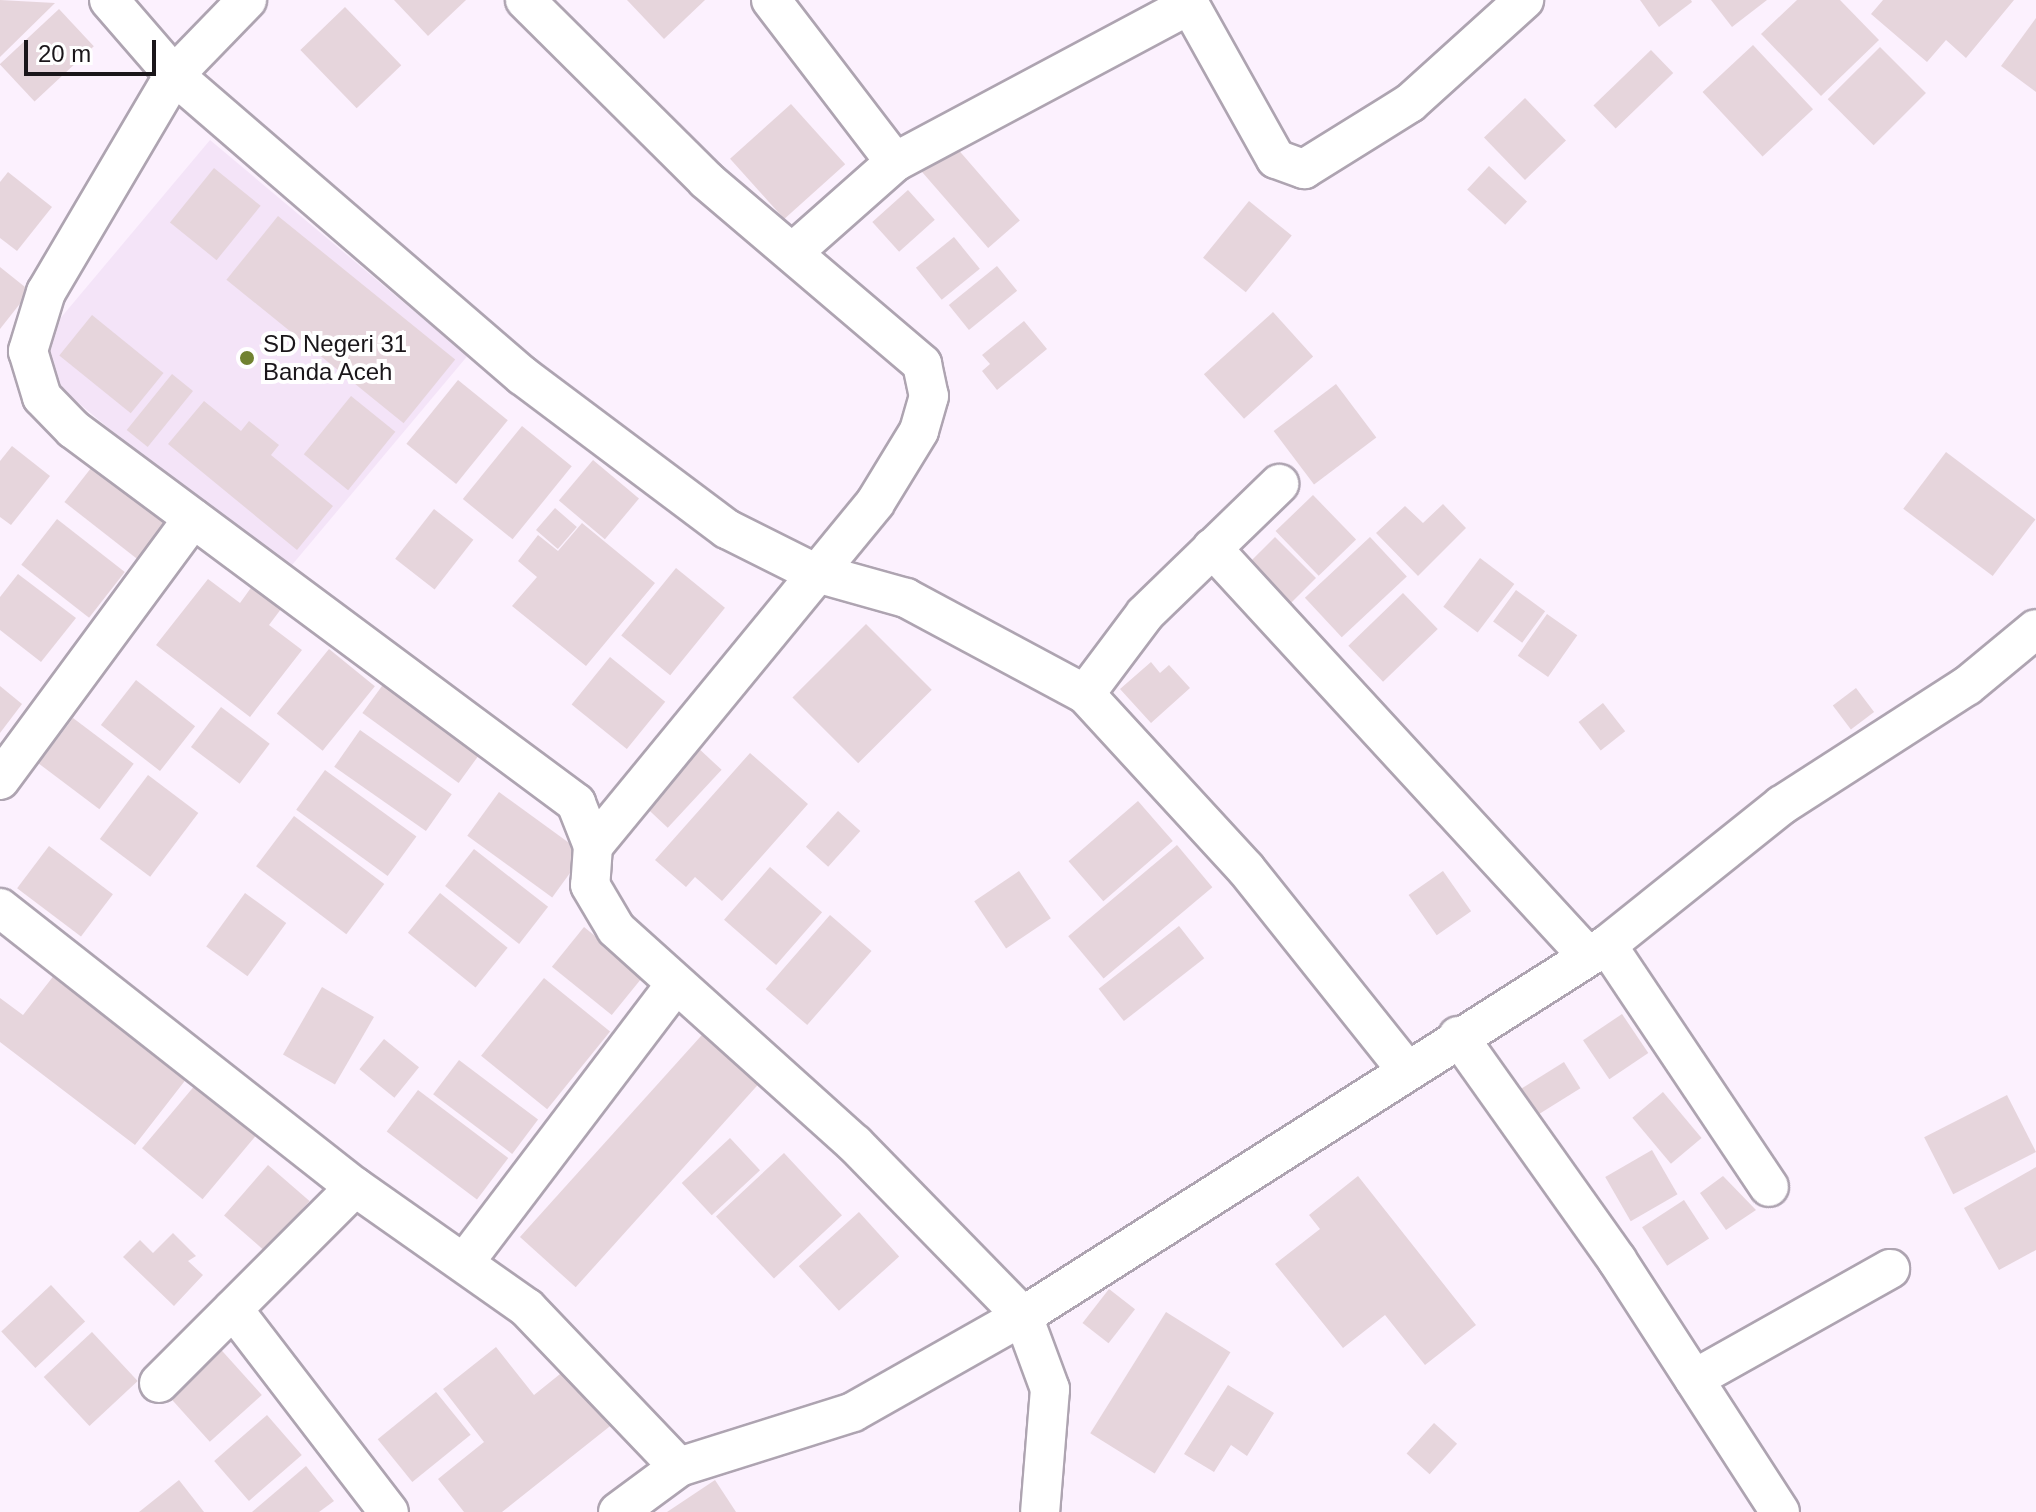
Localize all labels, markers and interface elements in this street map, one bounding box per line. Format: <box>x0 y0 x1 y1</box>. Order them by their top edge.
scale bar <box>28 24 160 74</box>
text: 20 m <box>38 40 91 67</box>
place label: SD Negeri 31 Banda Aceh <box>263 330 407 386</box>
marker: SD Negeri 31 Banda Aceh <box>238 349 256 367</box>

